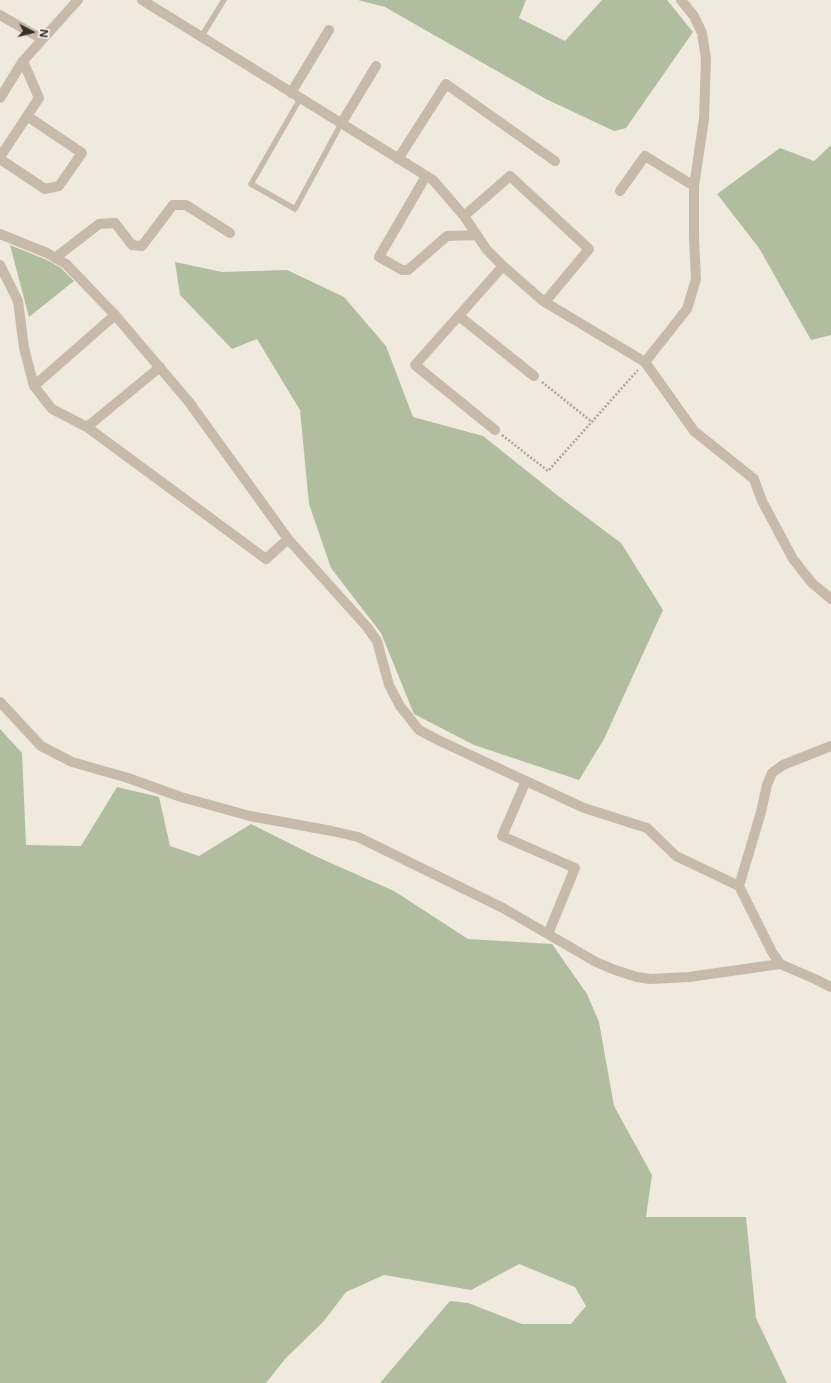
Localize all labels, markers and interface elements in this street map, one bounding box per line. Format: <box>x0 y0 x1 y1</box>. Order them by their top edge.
north arrow <box>12 12 52 52</box>
text: N <box>36 28 51 38</box>

